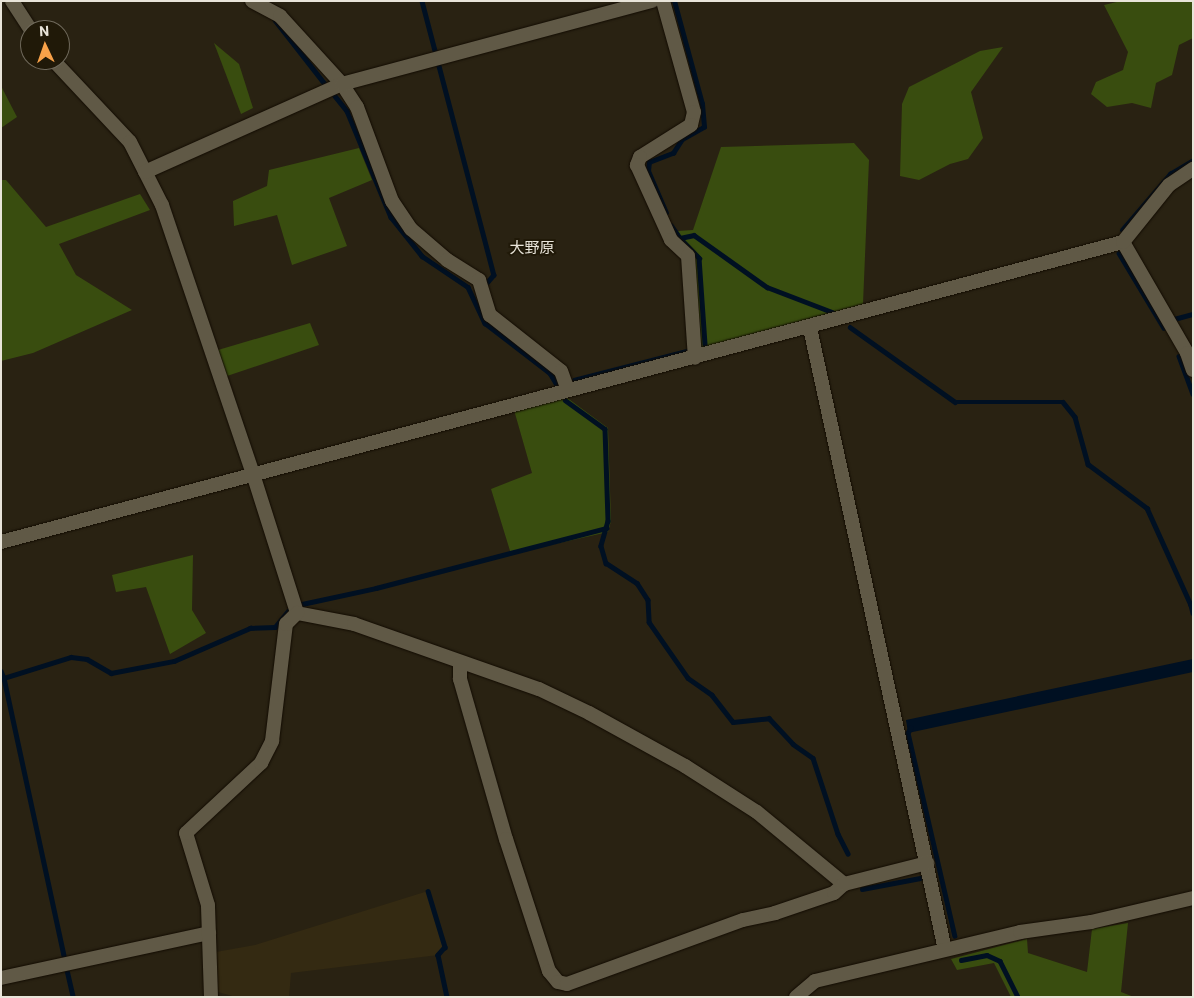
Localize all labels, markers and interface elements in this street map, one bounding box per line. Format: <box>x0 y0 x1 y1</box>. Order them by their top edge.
north arrow <box>20 20 70 70</box>
text: N <box>39 23 50 39</box>
district label: 大野原 <box>510 240 554 258</box>

